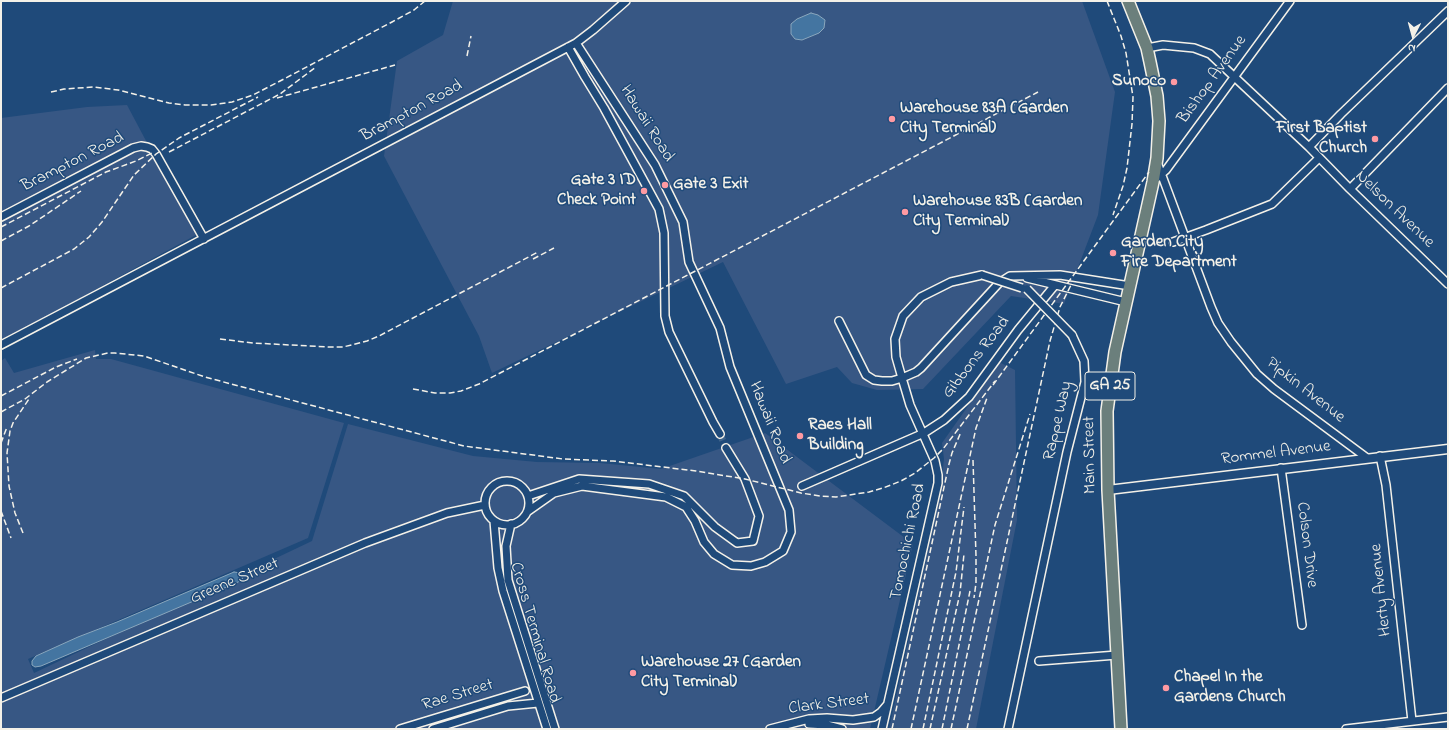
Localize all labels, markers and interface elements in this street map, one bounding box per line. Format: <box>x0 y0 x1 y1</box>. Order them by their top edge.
north arrow <box>1393 16 1433 56</box>
street label: Bishop Avenue <box>1174 32 1252 128</box>
text: N <box>1407 40 1416 56</box>
place label: Sunoco <box>1112 72 1166 92</box>
street label: Brampton Road <box>358 77 466 147</box>
marker: Sunoco <box>1169 77 1179 87</box>
street label: Hawaii Road <box>614 82 678 166</box>
place label: Warehouse 83A (Garden City Terminal) <box>900 99 1068 139</box>
marker: Warehouse 83A (Garden City Terminal) <box>887 114 897 124</box>
place label: First Baptist Church <box>1276 119 1367 159</box>
street label: Brampton Road <box>18 128 128 198</box>
marker: First Baptist Church <box>1370 134 1380 144</box>
street label: Nelson Avenue <box>1350 167 1438 253</box>
place label: Gate 3 ID Check Point <box>557 171 636 211</box>
place label: Gate 3 Exit <box>673 175 748 195</box>
marker: Gate 3 Exit <box>660 180 670 190</box>
marker: Gate 3 ID Check Point <box>639 186 649 196</box>
place label: Warehouse 83B (Garden City Terminal) <box>913 192 1082 232</box>
marker: Warehouse 83B (Garden City Terminal) <box>900 207 910 217</box>
place label: Garden City Fire Department <box>1121 233 1237 273</box>
marker: Garden City Fire Department <box>1108 248 1118 258</box>
street label: Gibbons Road <box>939 313 1015 403</box>
street label: Pipkin Avenue <box>1261 354 1349 428</box>
road number: GA 25 <box>1085 372 1135 400</box>
street label: Hawaii Road <box>743 379 795 467</box>
street label: Rappe Way <box>1040 379 1078 463</box>
place label: Raes Hall Building <box>808 416 872 456</box>
street label: Main Street <box>1080 416 1102 494</box>
marker: Raes Hall Building <box>795 431 805 441</box>
street label: Rommel Avenue <box>1220 437 1332 471</box>
street label: Tomochichi Road <box>887 482 931 602</box>
street label: Colson Drive <box>1291 501 1321 589</box>
street label: Herty Avenue <box>1367 543 1397 637</box>
street label: Greene Street <box>188 554 282 610</box>
street label: Cross Terminal Road <box>504 560 564 706</box>
place label: Warehouse 27 (Garden City Terminal) <box>641 653 801 693</box>
marker: Warehouse 27 (Garden City Terminal) <box>628 668 638 678</box>
place label: Chapel In the Gardens Church <box>1174 668 1286 708</box>
street label: Rae Street <box>420 676 496 716</box>
marker: Chapel In the Gardens Church <box>1161 683 1171 693</box>
street label: Clark Street <box>787 690 871 720</box>

